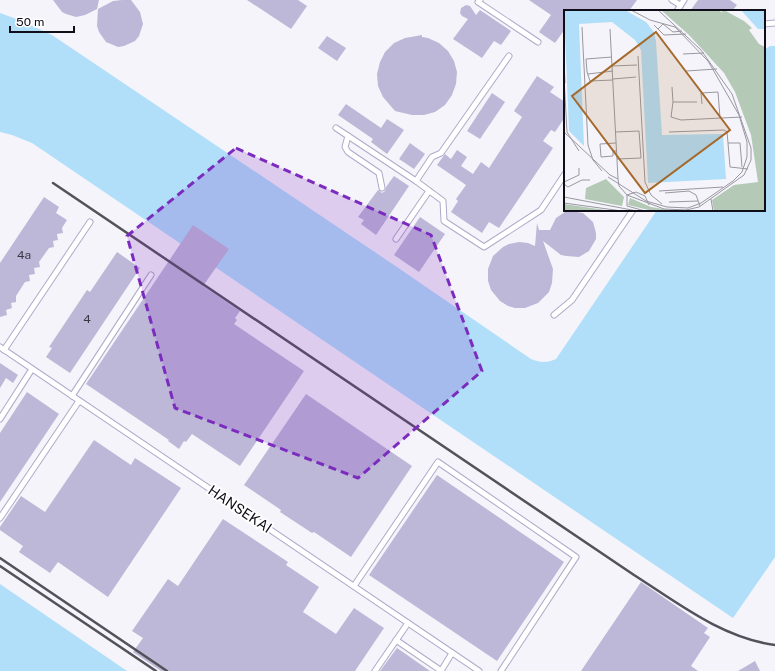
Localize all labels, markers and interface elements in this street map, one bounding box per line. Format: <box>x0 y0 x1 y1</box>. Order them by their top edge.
scale bar <box>10 8 74 34</box>
inset map <box>564 10 765 211</box>
text: 50 m <box>16 15 44 29</box>
house number: 4a <box>17 248 31 262</box>
house number: 4 <box>83 312 91 326</box>
street label: HANSEKAI <box>205 482 275 536</box>

